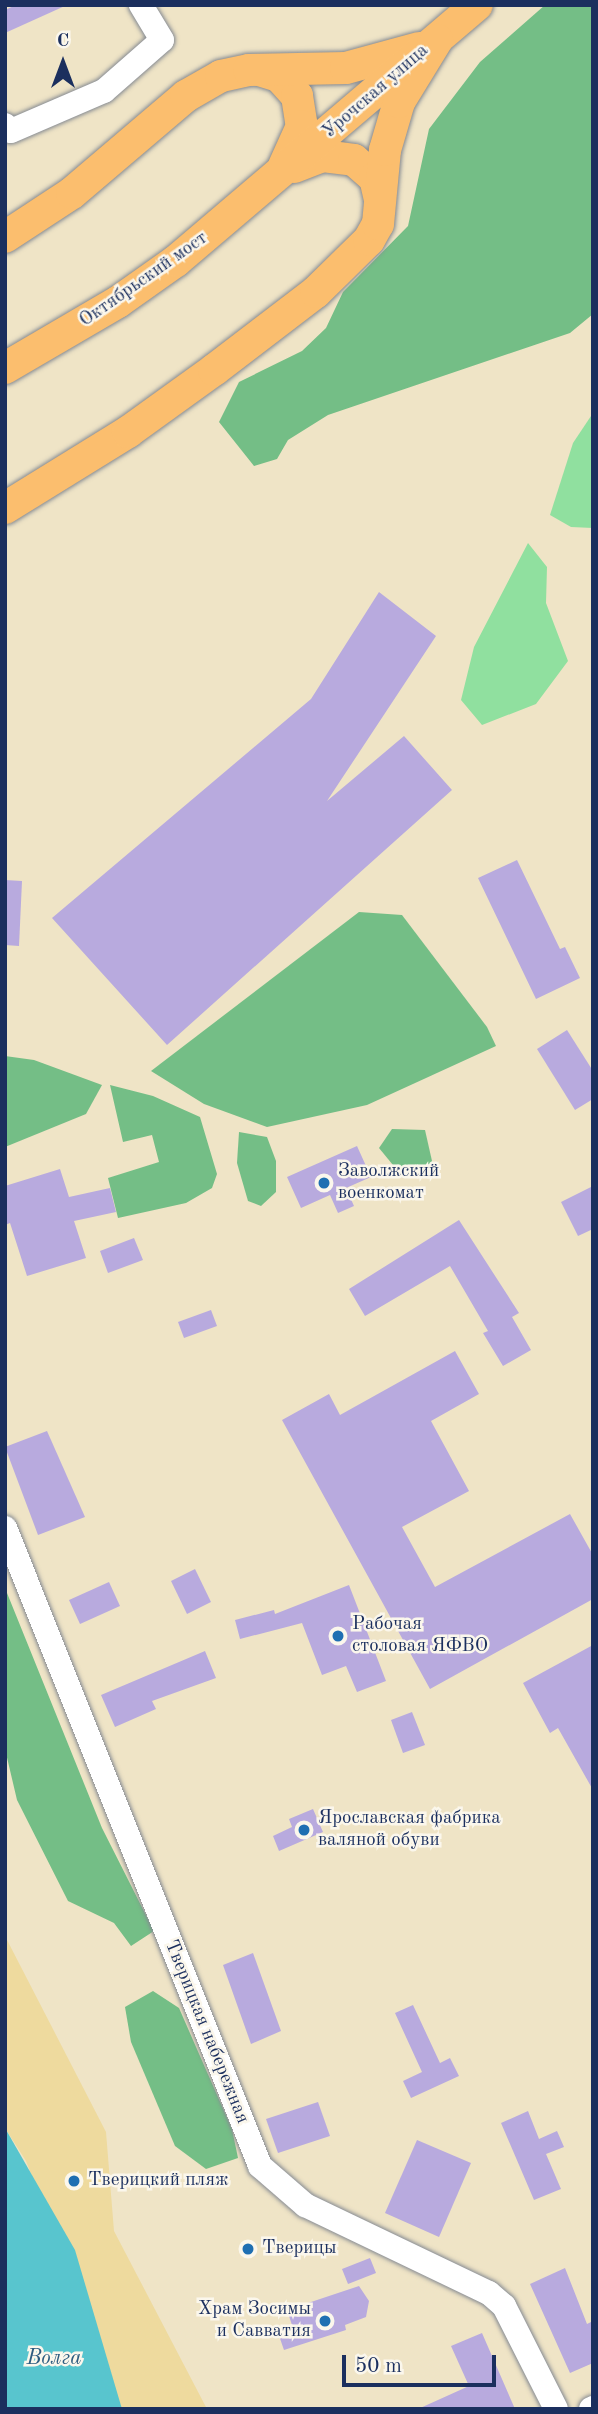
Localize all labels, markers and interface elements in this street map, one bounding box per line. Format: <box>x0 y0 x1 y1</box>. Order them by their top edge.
north arrow <box>28 28 98 98</box>
text: С <box>57 32 69 51</box>
street label: Урочская улица <box>318 40 434 144</box>
street label: Октябрьский мост <box>76 227 212 333</box>
place label: Заволжский военкомат <box>338 1161 439 1205</box>
marker: Заволжский военкомат <box>316 1175 332 1191</box>
place label: Рабочая столовая ЯФВО <box>352 1614 488 1658</box>
marker: Рабочая столовая ЯФВО <box>330 1628 346 1644</box>
place label: Ярославская фабрика валяной обуви <box>318 1808 501 1852</box>
marker: Ярославская фабрика валяной обуви <box>296 1822 312 1838</box>
street label: Тверицкая набережная <box>159 1937 253 2127</box>
place label: Тверицкий пляж <box>88 2170 229 2192</box>
marker: Тверицкий пляж <box>66 2173 82 2189</box>
place label: Тверицы <box>262 2238 336 2260</box>
marker: Тверицы <box>240 2241 256 2257</box>
place label: Храм Зосимы и Савватия <box>198 2299 311 2343</box>
marker: Храм Зосимы и Савватия <box>317 2313 333 2329</box>
scale bar <box>346 2340 500 2384</box>
water label: Волга <box>26 2346 82 2372</box>
text: 50 m <box>355 2356 402 2377</box>

